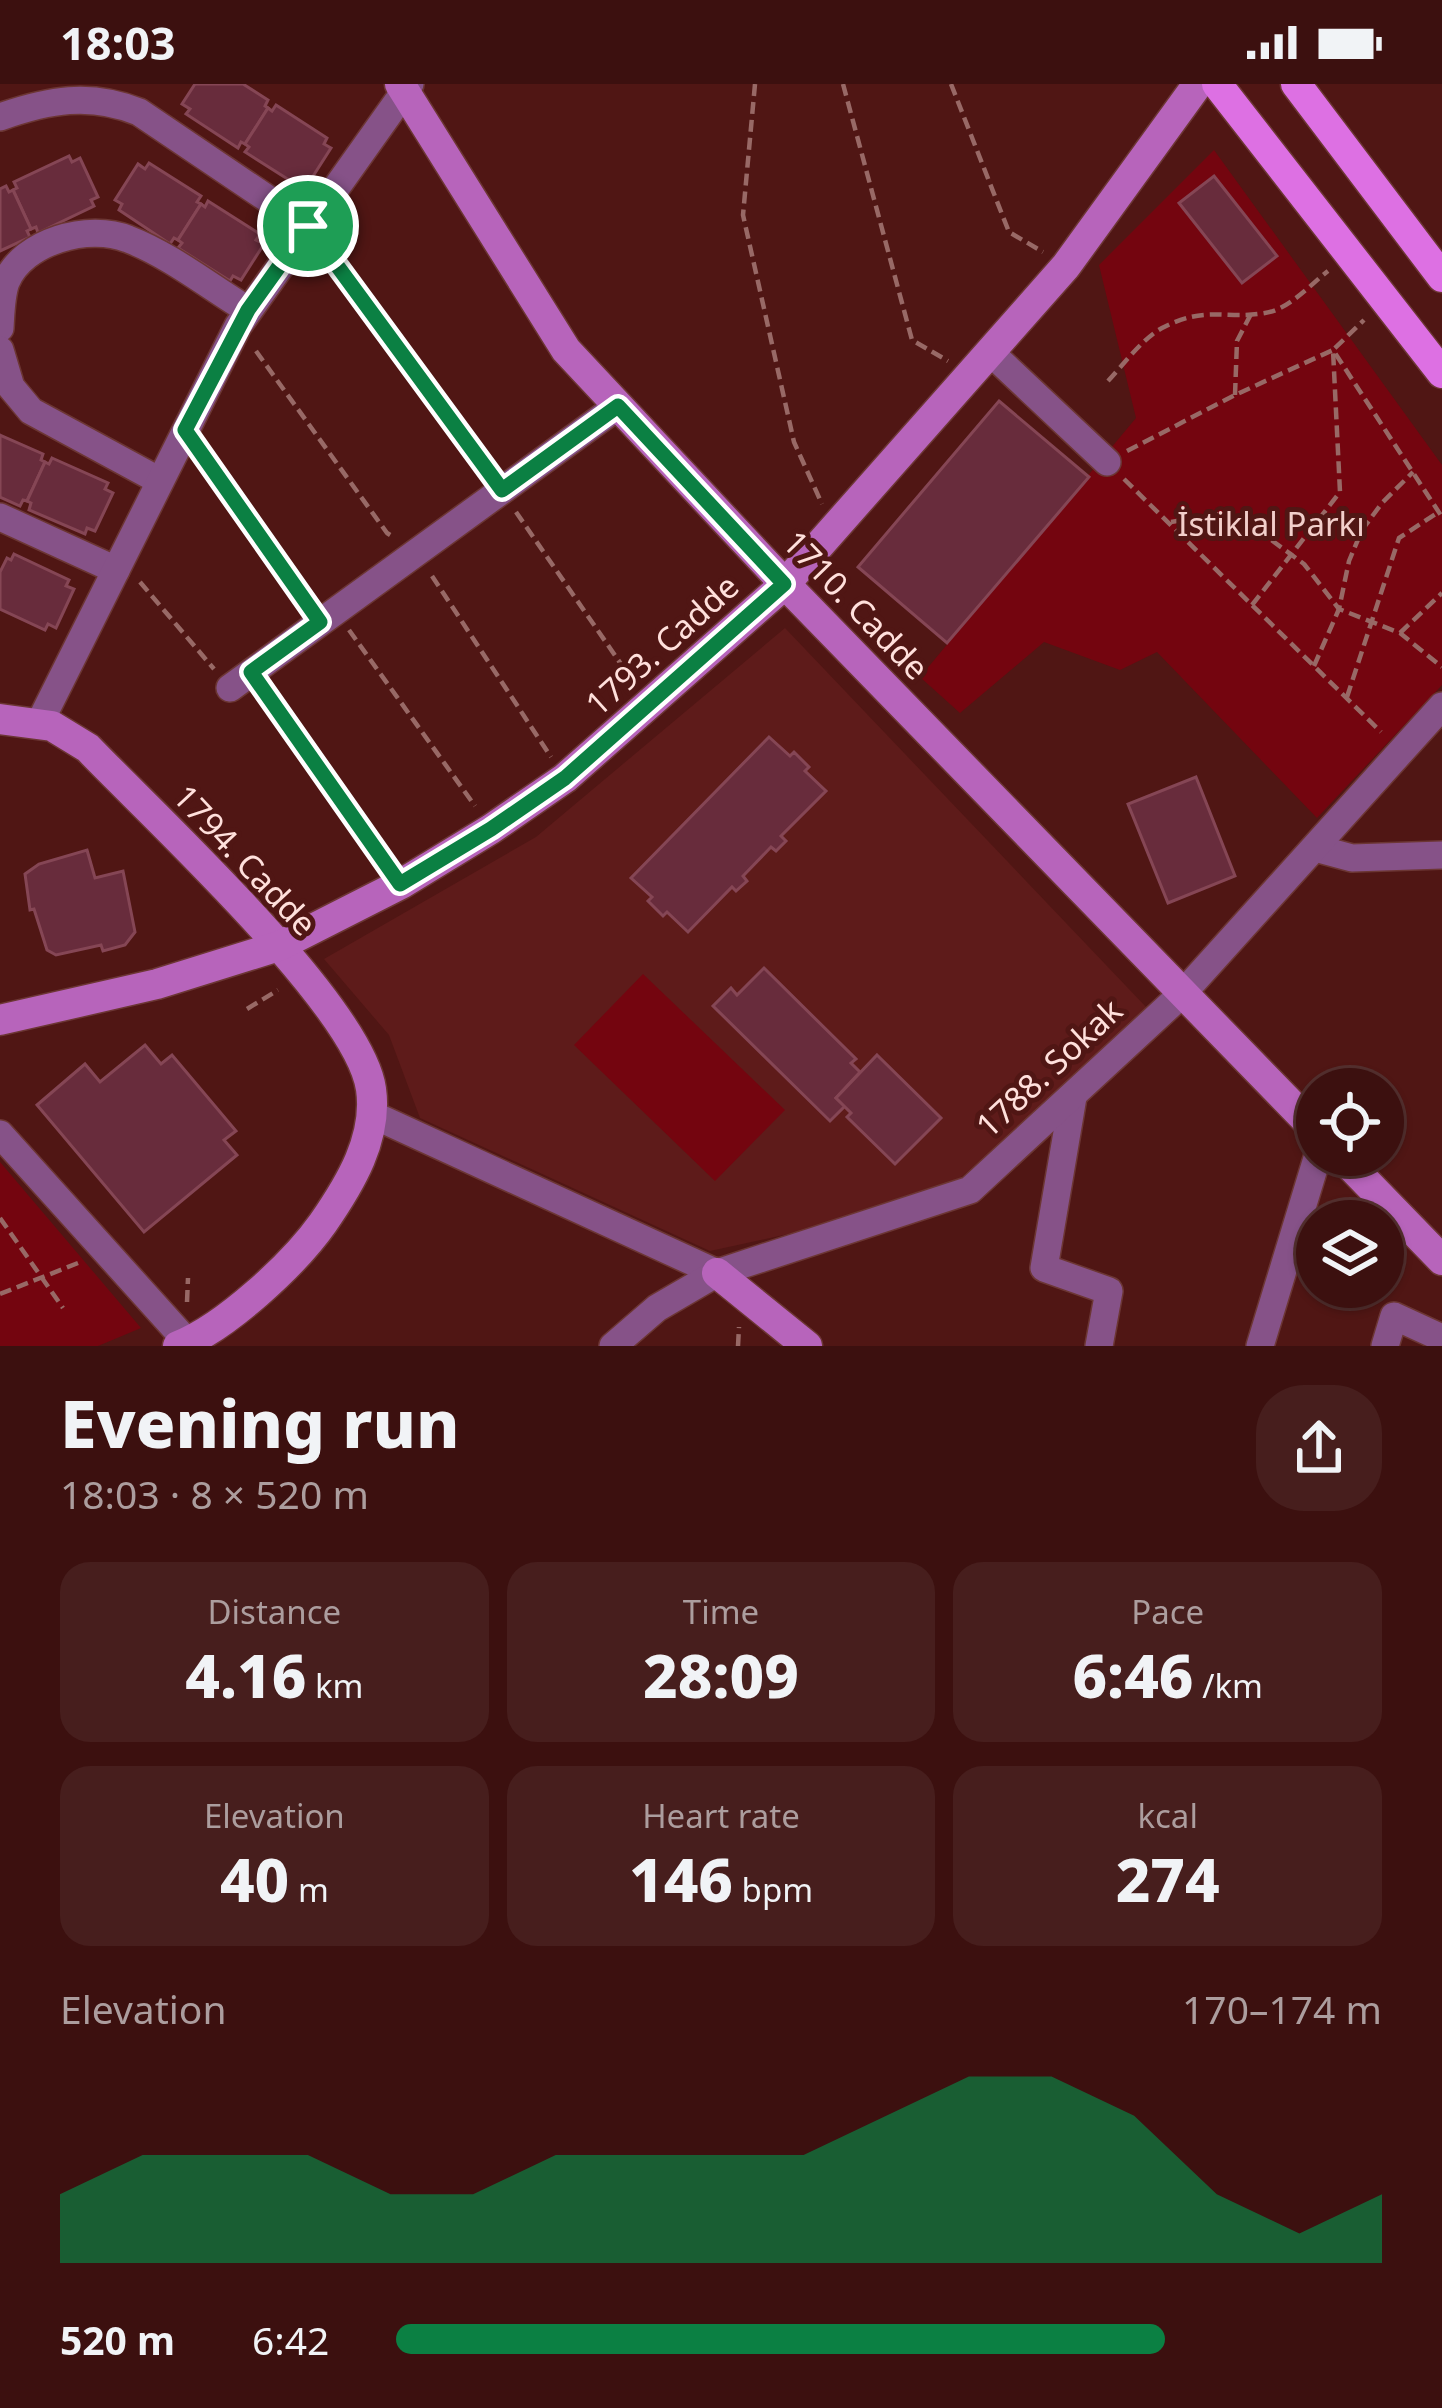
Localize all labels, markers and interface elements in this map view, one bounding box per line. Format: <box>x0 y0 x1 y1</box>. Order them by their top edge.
text: 18:03 <box>60 12 176 73</box>
pin <box>257 175 359 277</box>
icon: arrive <box>275 193 341 259</box>
park label: İstiklal Parkı <box>1177 501 1365 546</box>
street label: 1710. Cadde <box>774 520 939 689</box>
street label: 1793. Cadde <box>575 564 748 725</box>
street label: 1794. Cadde <box>164 774 327 945</box>
street label: 1788. Sokak <box>966 988 1132 1147</box>
map controls <box>1296 1068 1404 1308</box>
button: locate <box>1296 1068 1404 1176</box>
button: layers <box>1296 1200 1404 1308</box>
text: Evening run <box>60 1377 459 1467</box>
button: share <box>1256 1385 1382 1511</box>
text: 18:03 · 8 × 520 m <box>60 1467 369 1520</box>
text: Distance <box>207 1589 341 1634</box>
text: Time <box>683 1589 759 1634</box>
text: Pace <box>1131 1589 1204 1634</box>
text: 4.16 <box>185 1634 306 1716</box>
text: 28:09 <box>643 1634 799 1716</box>
text: 6:46 <box>1072 1634 1194 1716</box>
text: km <box>306 1663 363 1708</box>
text: /km <box>1194 1663 1263 1708</box>
text: Elevation <box>204 1793 345 1838</box>
text: Heart rate <box>642 1793 800 1838</box>
text: kcal <box>1137 1793 1198 1838</box>
text: 40 <box>220 1838 289 1920</box>
text: 146 <box>629 1838 733 1920</box>
text: 274 <box>1116 1838 1220 1920</box>
text: m <box>289 1867 329 1912</box>
text: bpm <box>733 1867 813 1912</box>
text: Elevation <box>60 1982 227 2035</box>
text: 170–174 m <box>1182 1982 1382 2035</box>
text: 520 m <box>60 2313 175 2366</box>
text: 6:42 <box>252 2313 329 2366</box>

